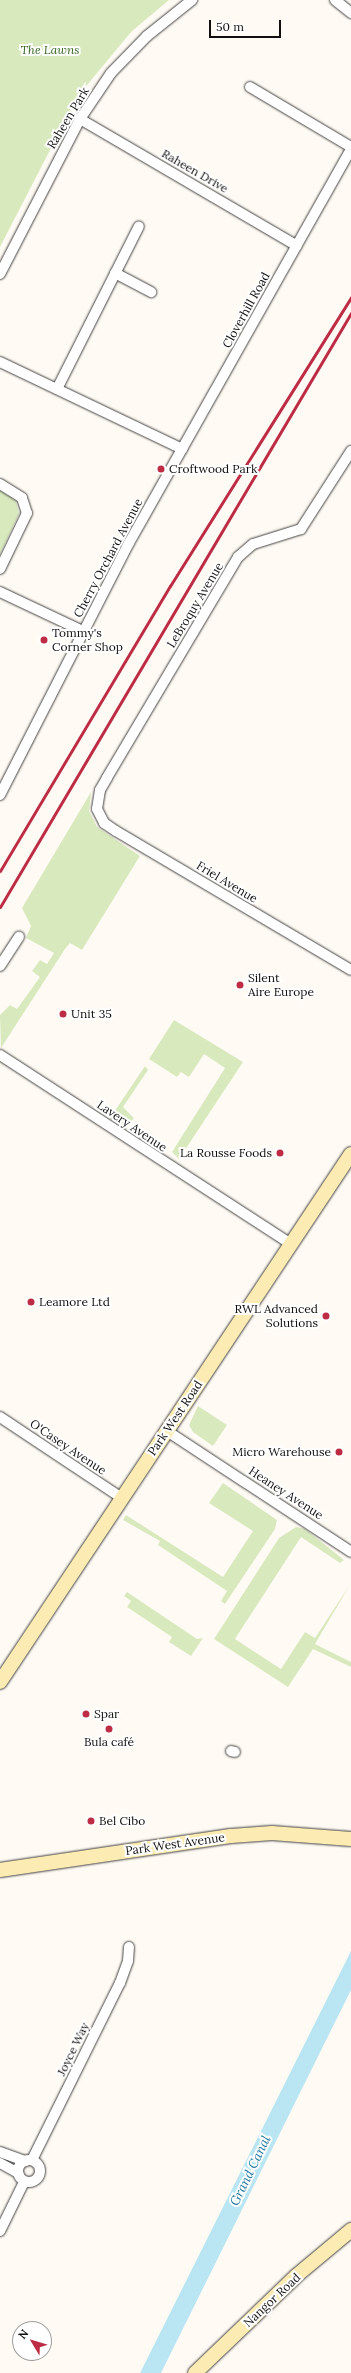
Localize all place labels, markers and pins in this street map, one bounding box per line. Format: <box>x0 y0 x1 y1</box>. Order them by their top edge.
place label: Croftwood Park <box>169 462 257 476</box>
marker: Croftwood Park <box>156 464 166 474</box>
place label: Tommy's Corner Shop <box>52 626 123 654</box>
marker: Tommy's Corner Shop <box>39 635 49 645</box>
place label: Silent Aire Europe <box>248 971 314 999</box>
marker: Silent Aire Europe <box>235 980 245 990</box>
place label: Unit 35 <box>71 1007 112 1021</box>
marker: Unit 35 <box>58 1009 68 1019</box>
place label: La Rousse Foods <box>180 1146 272 1160</box>
marker: La Rousse Foods <box>275 1148 285 1158</box>
place label: Leamore Ltd <box>39 1295 110 1309</box>
marker: Leamore Ltd <box>26 1297 36 1307</box>
place label: RWL Advanced Solutions <box>235 1302 318 1330</box>
marker: RWL Advanced Solutions <box>321 1311 331 1321</box>
place label: Micro Warehouse <box>232 1445 331 1459</box>
marker: Micro Warehouse <box>334 1447 344 1457</box>
place label: Spar <box>94 1707 119 1721</box>
marker: Spar <box>81 1709 91 1719</box>
marker: Bula café <box>104 1724 114 1734</box>
place label: Bula café <box>84 1735 134 1749</box>
place label: Bel Cibo <box>99 1814 145 1828</box>
marker: Bel Cibo <box>86 1816 96 1826</box>

